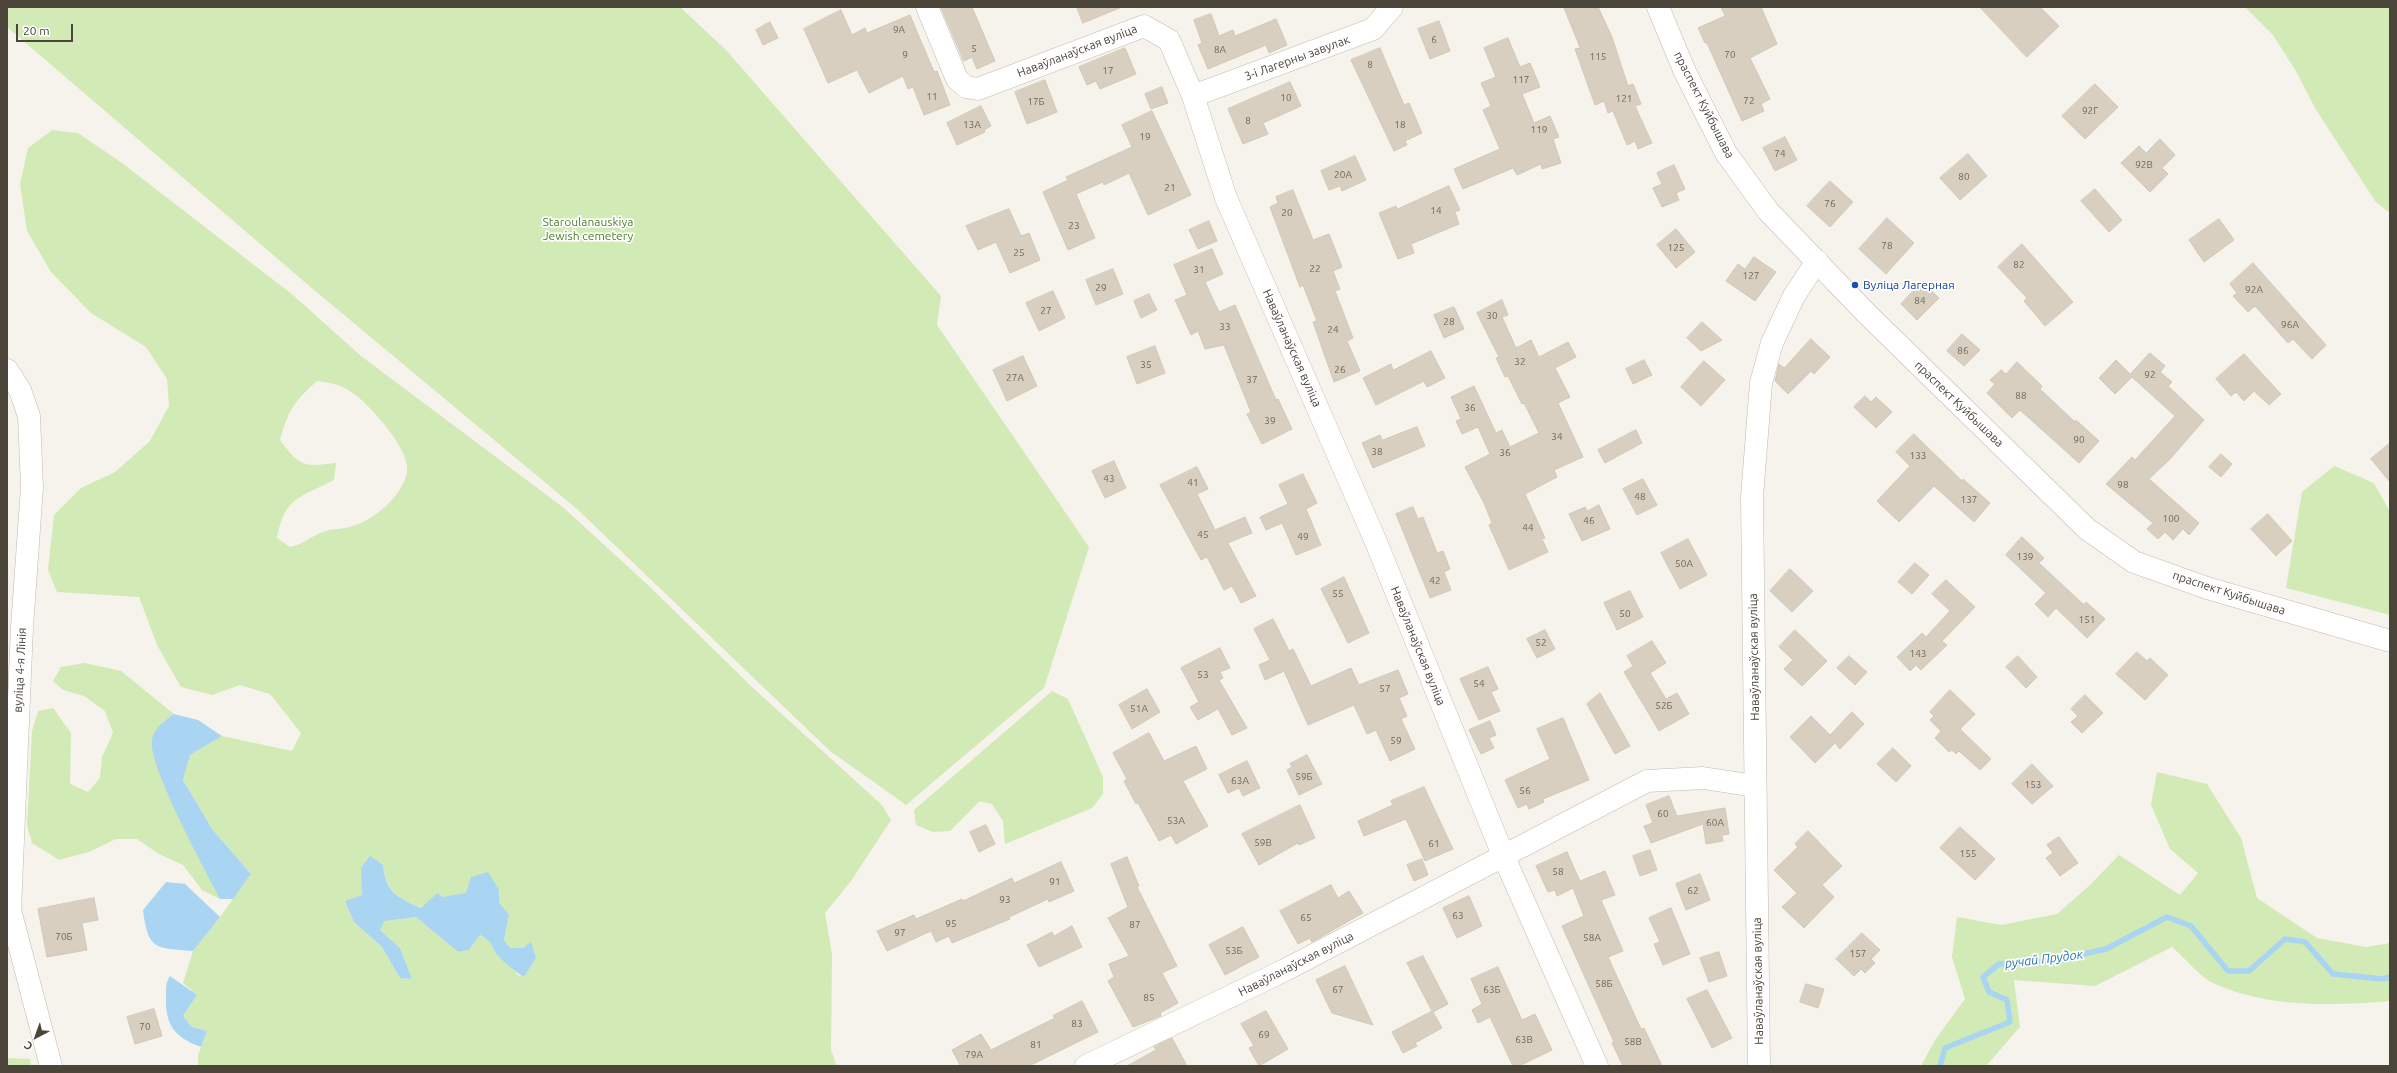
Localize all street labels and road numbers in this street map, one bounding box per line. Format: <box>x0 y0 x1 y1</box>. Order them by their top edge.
street label: Наваўланаўская вуліца <box>1015 21 1139 81</box>
street label: 3-і Лагерны завулак <box>1242 32 1352 84</box>
street label: праспект Куйбышава <box>1671 49 1737 161</box>
street label: Наваўланаўская вуліца <box>1260 287 1324 409</box>
street label: праспект Куйбышава <box>1912 358 2006 450</box>
street label: праспект Куйбышава <box>2171 568 2287 618</box>
street label: Наваўланаўская вуліца <box>1387 584 1449 708</box>
street label: Наваўланаўская вуліца <box>1746 593 1762 721</box>
street label: вуліца 4-я Лінія <box>11 627 29 713</box>
street label: Наваўланаўская вуліца <box>1750 917 1766 1045</box>
street label: Наваўланаўская вуліца <box>1236 929 1356 999</box>

